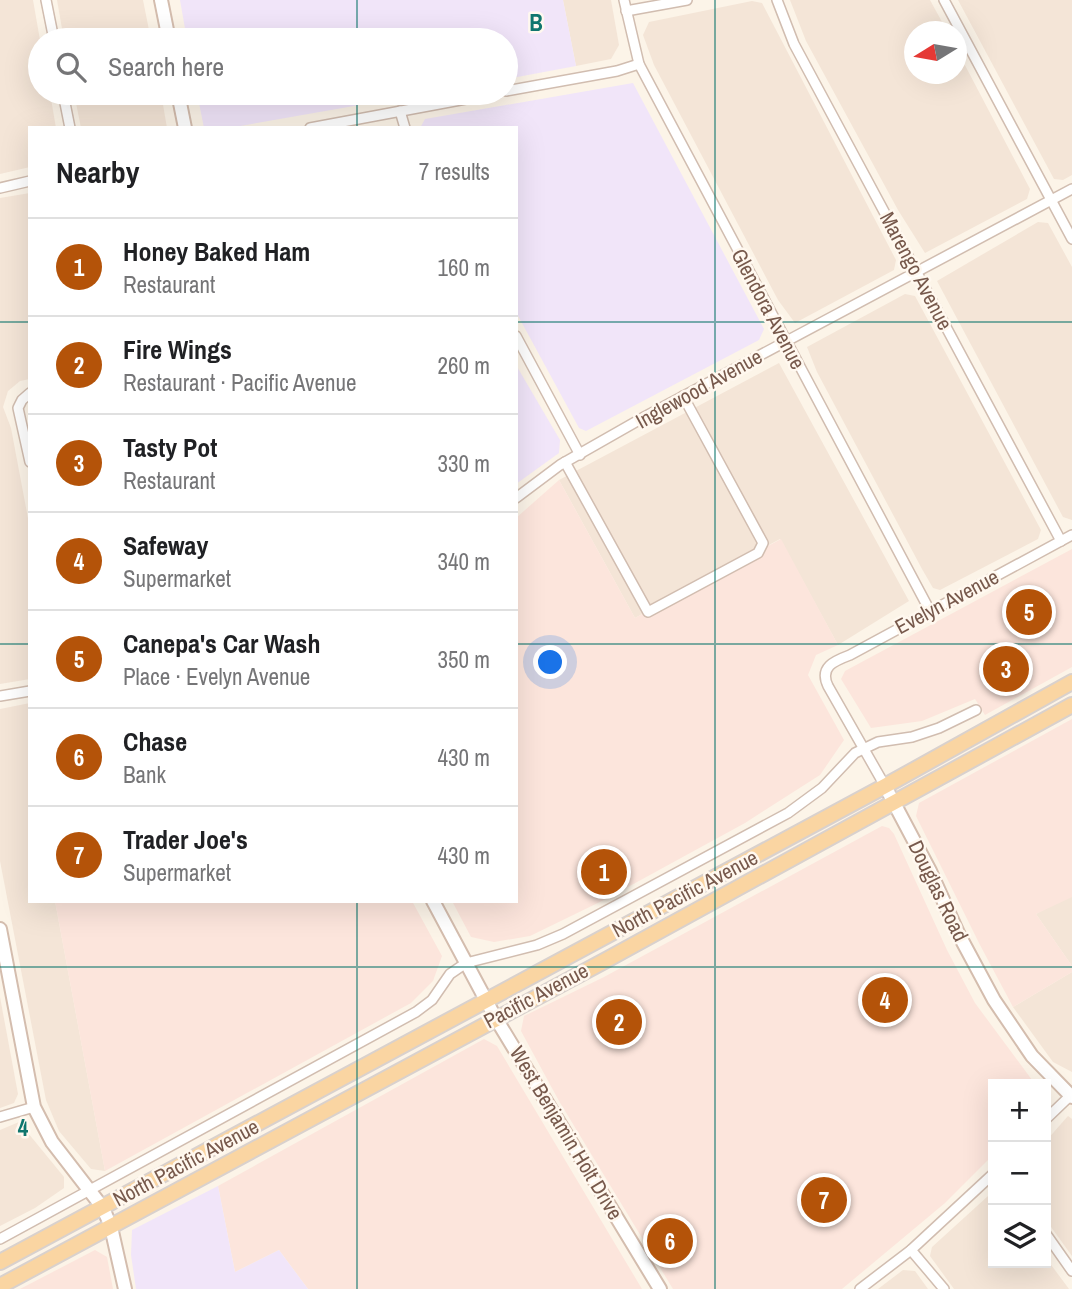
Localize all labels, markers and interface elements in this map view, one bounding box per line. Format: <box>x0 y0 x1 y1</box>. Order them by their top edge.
text: B <box>529 7 543 38</box>
north arrow <box>904 21 967 84</box>
search box <box>28 28 518 105</box>
icon: search <box>52 48 90 86</box>
text: Search here <box>108 49 224 84</box>
text: Nearby <box>56 152 139 192</box>
text: 7 results <box>419 156 490 187</box>
street label: Marengo Avenue <box>873 207 960 335</box>
text: Honey Baked Ham <box>123 234 310 269</box>
street label: Glendora Avenue <box>724 243 812 374</box>
text: 1 <box>74 252 84 283</box>
text: 160 m <box>438 252 490 283</box>
text: Restaurant <box>123 269 215 300</box>
text: Fire Wings <box>123 332 232 367</box>
street label: Inglewood Avenue <box>630 342 767 435</box>
text: 2 <box>74 350 84 381</box>
text: 260 m <box>438 350 490 381</box>
text: Restaurant · Pacific Avenue <box>123 367 357 398</box>
text: Tasty Pot <box>123 430 217 465</box>
text: 3 <box>74 448 84 479</box>
text: 330 m <box>438 448 490 479</box>
text: Restaurant <box>123 465 215 496</box>
text: Safeway <box>123 528 208 563</box>
text: 4 <box>74 546 84 577</box>
text: 340 m <box>438 546 490 577</box>
street label: Evelyn Avenue <box>890 562 1004 641</box>
text: Supermarket <box>123 563 231 594</box>
pin: 5 <box>1006 586 1052 638</box>
text: Canepa's Car Wash <box>123 626 320 661</box>
pin: 3 <box>983 643 1029 695</box>
text: 5 <box>74 644 84 675</box>
text: 350 m <box>438 644 490 675</box>
your location <box>533 645 567 679</box>
text: Place · Evelyn Avenue <box>123 661 310 692</box>
text: Chase <box>123 724 187 759</box>
text: 6 <box>74 742 84 773</box>
text: 430 m <box>438 742 490 773</box>
text: Bank <box>123 759 166 790</box>
text: Trader Joe's <box>123 822 248 857</box>
street label: Douglas Road <box>901 835 975 946</box>
text: 7 <box>74 840 84 871</box>
text: 430 m <box>438 840 490 871</box>
street label: North Pacific Avenue <box>607 843 763 944</box>
pin: 1 <box>581 846 627 898</box>
text: Supermarket <box>123 857 231 888</box>
street label: Pacific Avenue <box>478 956 593 1035</box>
pin: 4 <box>862 974 908 1026</box>
pin: 2 <box>596 996 642 1048</box>
street label: West Benjamin Holt Drive <box>503 1040 630 1225</box>
map controls <box>988 1079 1051 1268</box>
button: + <box>988 1079 1051 1142</box>
text: 4 <box>18 1112 29 1143</box>
street label: North Pacific Avenue <box>108 1112 264 1213</box>
button: − <box>988 1142 1051 1205</box>
pin: 7 <box>801 1174 847 1226</box>
button: layers <box>988 1205 1051 1268</box>
pin: 6 <box>647 1215 693 1267</box>

